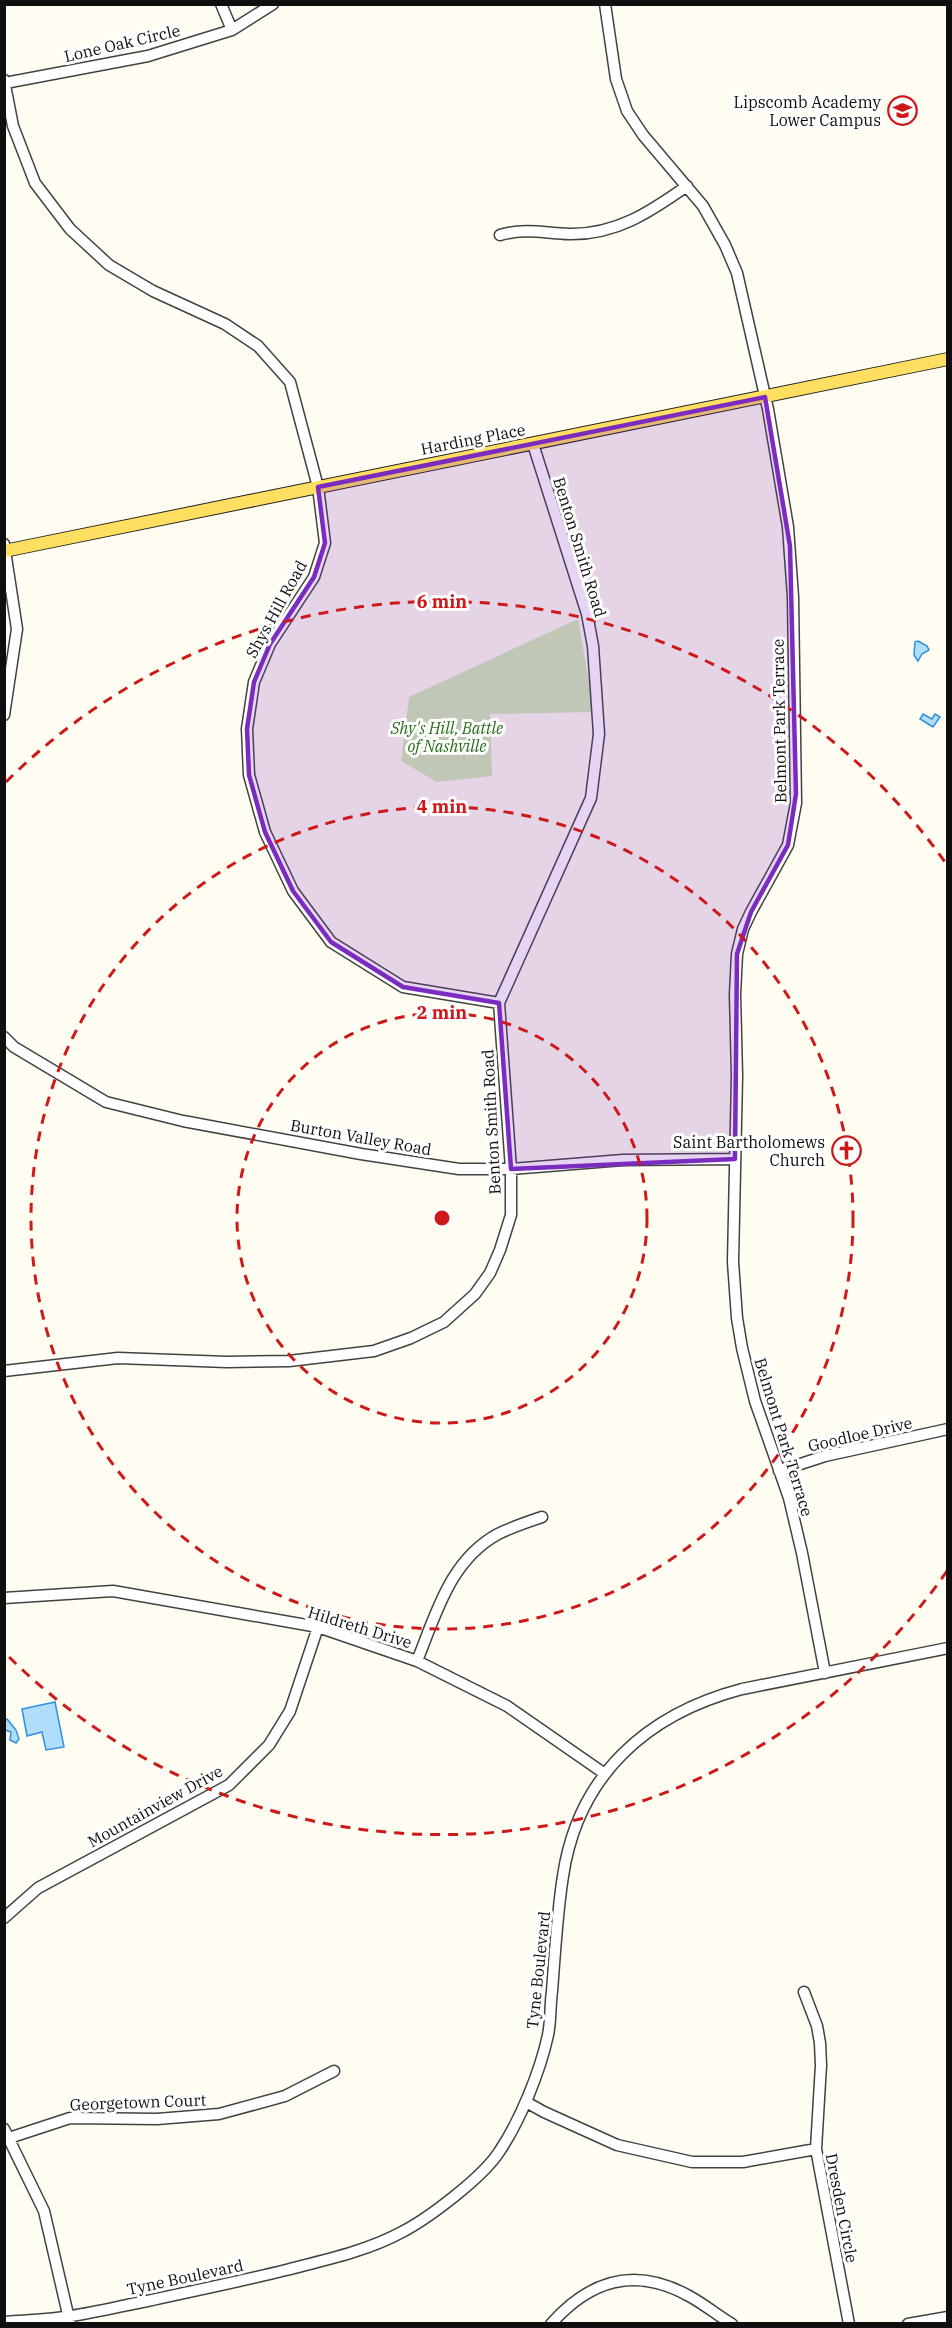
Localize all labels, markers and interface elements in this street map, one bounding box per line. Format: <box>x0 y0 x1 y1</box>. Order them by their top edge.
street label: Lone Oak Circle <box>62 20 182 66</box>
place label: Lipscomb Academy Lower Campus <box>733 92 881 130</box>
school or university icon: Lipscomb Academy Lower Campus <box>886 95 918 127</box>
street label: Harding Place <box>419 419 527 459</box>
street label: Benton Smith Road <box>549 475 611 620</box>
street label: Shys Hill Road <box>241 557 311 661</box>
text: 6 min <box>417 590 467 613</box>
street label: Belmont Park Terrace <box>768 639 790 803</box>
park label: Shy's Hill, Battle of Nashville <box>390 718 503 756</box>
text: 4 min <box>417 795 467 818</box>
text: 2 min <box>417 1001 467 1024</box>
street label: Benton Smith Road <box>477 1049 505 1195</box>
street label: Burton Valley Road <box>289 1115 433 1159</box>
place label: Saint Bartholomews Church <box>673 1132 825 1170</box>
church icon: Saint Bartholomews Church <box>830 1135 862 1167</box>
centre of rings <box>432 1208 452 1228</box>
street label: Belmont Park Terrace <box>750 1355 818 1519</box>
street label: Goodloe Drive <box>806 1412 914 1456</box>
street label: Hildreth Drive <box>306 1602 414 1652</box>
street label: Mountainview Drive <box>84 1761 226 1851</box>
street label: Tyne Boulevard <box>522 1910 554 2030</box>
street label: Georgetown Court <box>69 2090 207 2114</box>
street label: Dresden Circle <box>822 2152 862 2264</box>
street label: Tyne Boulevard <box>125 2255 245 2299</box>

